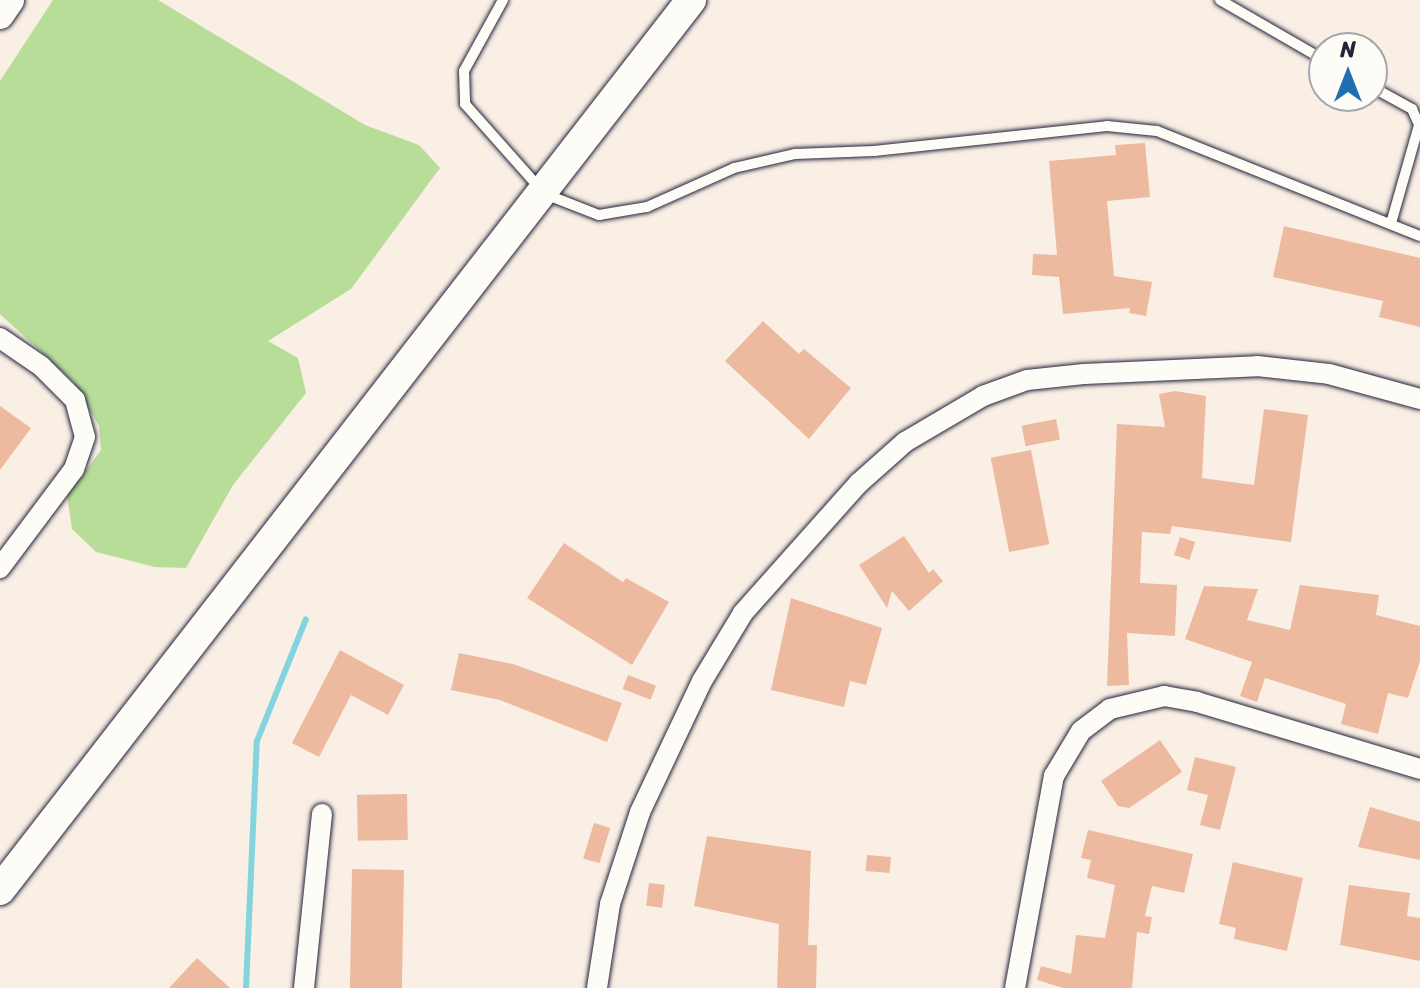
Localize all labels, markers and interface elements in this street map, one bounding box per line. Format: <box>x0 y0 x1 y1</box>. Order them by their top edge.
text: N <box>1340 30 1356 69</box>
north arrow <box>1308 32 1388 112</box>

